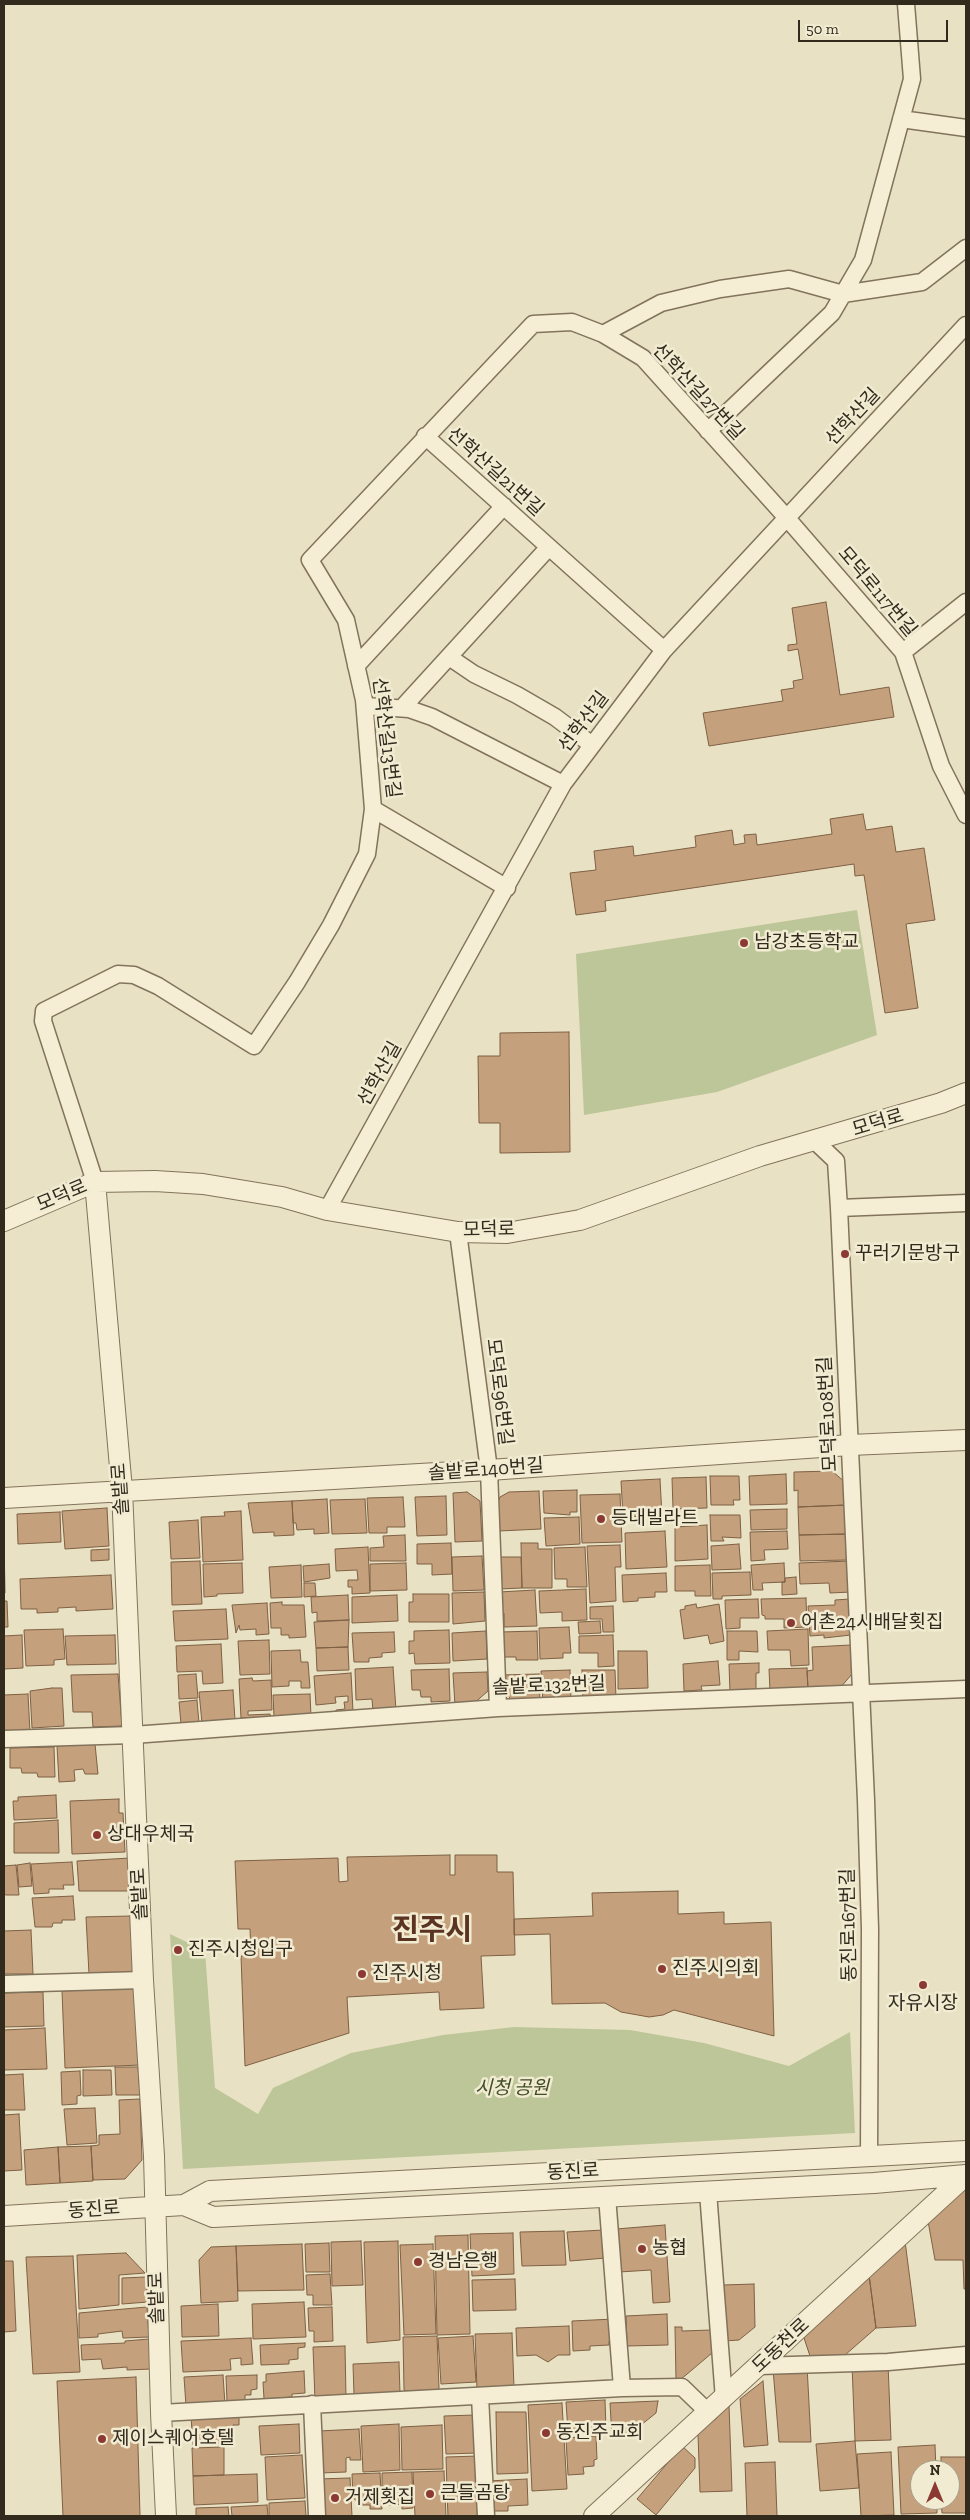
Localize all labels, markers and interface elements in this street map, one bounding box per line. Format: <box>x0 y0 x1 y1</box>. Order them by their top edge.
scale bar <box>800 10 950 42</box>
text: 50 m <box>806 20 839 38</box>
street label: 선학산길27번길 <box>648 339 748 445</box>
street label: 선학산길 <box>821 384 885 450</box>
street label: 선학산길21번길 <box>442 423 548 521</box>
street label: 모덕로117번길 <box>833 542 921 642</box>
street label: 선학산길13번길 <box>367 676 405 800</box>
street label: 선학산길 <box>554 687 614 757</box>
place label: 남강초등학교 <box>754 932 859 954</box>
marker: 남강초등학교 <box>738 937 750 949</box>
street label: 선학산길 <box>353 1038 407 1110</box>
street label: 모덕로 <box>850 1104 906 1142</box>
street label: 모덕로 <box>33 1175 91 1217</box>
street label: 모덕로 <box>463 1218 515 1242</box>
place label: 꾸러기문방구 <box>855 1243 960 1265</box>
marker: 꾸러기문방구 <box>839 1248 851 1260</box>
street label: 모덕로96번길 <box>481 1337 517 1447</box>
street label: 모덕로108번길 <box>814 1356 842 1472</box>
street label: 솔밭로140번길 <box>427 1455 545 1485</box>
street label: 솔밭로 <box>108 1462 134 1516</box>
place label: 등대빌라트 <box>611 1508 698 1530</box>
marker: 등대빌라트 <box>595 1513 607 1525</box>
place label: 어촌24시배달횟집 <box>801 1612 943 1634</box>
marker: 어촌24시배달횟집 <box>785 1617 797 1629</box>
street label: 솔밭로132번길 <box>492 1673 606 1699</box>
place label: 상대우체국 <box>107 1824 194 1846</box>
marker: 상대우체국 <box>91 1829 103 1841</box>
street label: 솔밭로 <box>127 1867 153 1921</box>
street label: 동진로167번길 <box>837 1868 861 1982</box>
district label: 진주시 <box>392 1914 472 1948</box>
place label: 진주시청입구 <box>188 1939 293 1961</box>
marker: 진주시청입구 <box>172 1944 184 1956</box>
place label: 진주시의회 <box>672 1958 759 1980</box>
place label: 진주시청 <box>372 1963 442 1985</box>
marker: 진주시의회 <box>656 1963 668 1975</box>
marker: 진주시청 <box>356 1968 368 1980</box>
marker: 자유시장 <box>917 1979 929 1991</box>
place label: 자유시장 <box>888 1993 958 2015</box>
park label: 시청 공원 <box>475 2078 549 2100</box>
street label: 동진로 <box>546 2159 600 2185</box>
street label: 동진로 <box>67 2197 121 2223</box>
place label: 농협 <box>652 2238 687 2260</box>
marker: 농협 <box>636 2243 648 2255</box>
place label: 경남은행 <box>428 2251 498 2273</box>
marker: 경남은행 <box>412 2256 424 2268</box>
street label: 솔밭로 <box>145 2271 169 2325</box>
street label: 도동천로 <box>748 2314 814 2378</box>
place label: 동진주교회 <box>556 2422 643 2444</box>
marker: 동진주교회 <box>540 2427 552 2439</box>
place label: 제이스퀘어호텔 <box>112 2428 234 2450</box>
marker: 제이스퀘어호텔 <box>96 2433 108 2445</box>
north arrow <box>910 2460 960 2510</box>
text: N <box>930 2462 940 2479</box>
place label: 큰들곰탕 <box>440 2483 510 2505</box>
place label: 거제횟집 <box>345 2487 415 2509</box>
marker: 큰들곰탕 <box>424 2488 436 2500</box>
marker: 거제횟집 <box>329 2492 341 2504</box>

